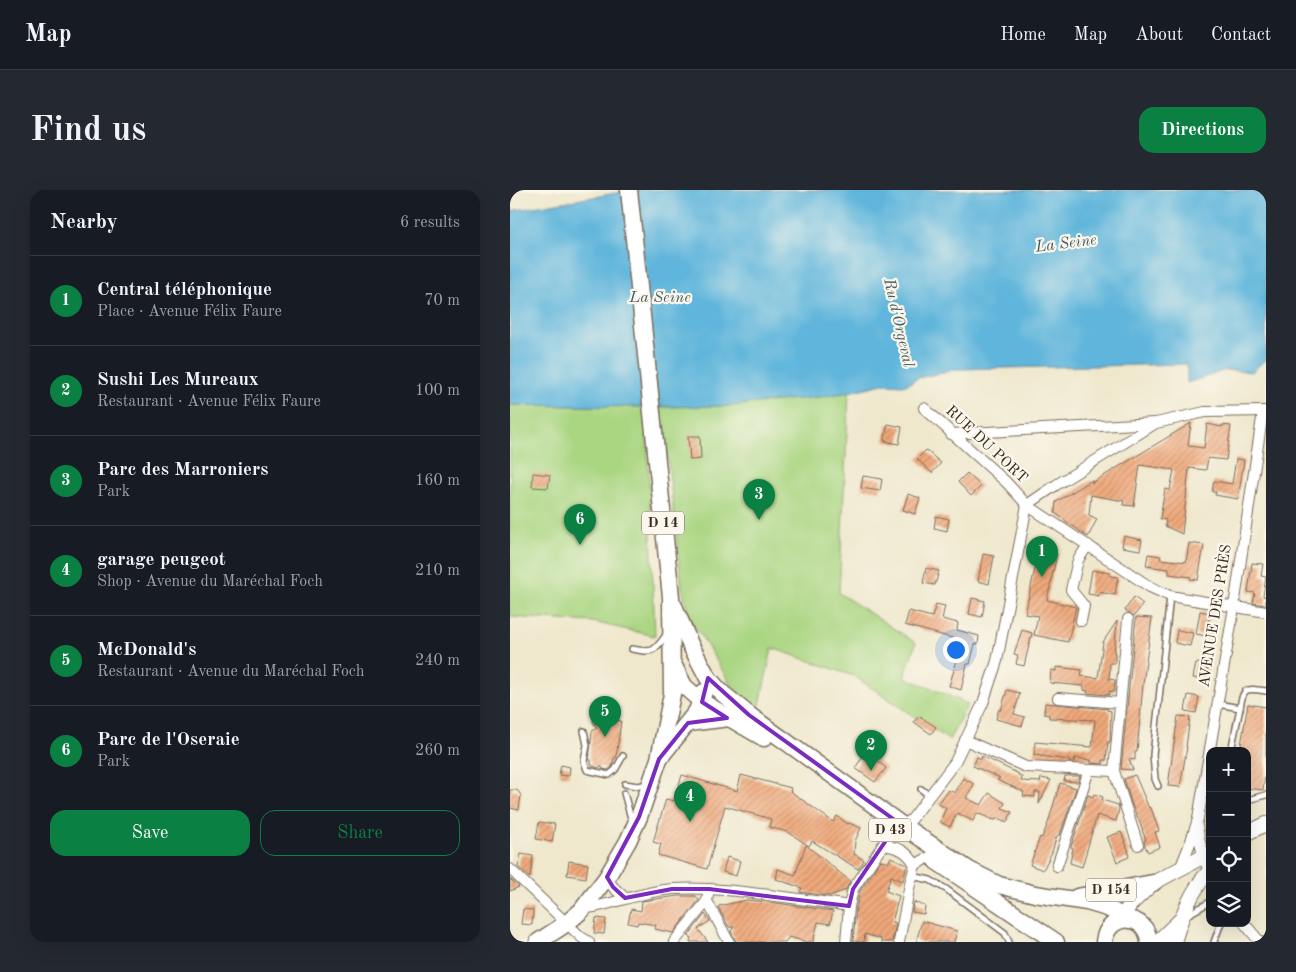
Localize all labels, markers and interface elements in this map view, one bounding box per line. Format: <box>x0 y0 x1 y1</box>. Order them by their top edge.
text: Map <box>25 23 72 47</box>
text: Home <box>1000 26 1046 44</box>
text: Map <box>1074 26 1107 44</box>
text: About <box>1135 26 1183 44</box>
text: Contact <box>1211 26 1271 44</box>
button: Directions <box>1139 107 1266 153</box>
text: Find us <box>30 113 146 148</box>
text: Nearby <box>50 212 118 233</box>
text: 6 results <box>400 215 460 231</box>
water label: La Seine <box>1034 232 1098 256</box>
water label: Ru d'Orgeval <box>880 276 916 369</box>
text: Central téléphonique <box>97 281 272 300</box>
water label: La Seine <box>628 290 691 306</box>
text: 1 <box>61 293 71 309</box>
text: 70 m <box>424 293 460 309</box>
text: Place · Avenue Félix Faure <box>97 304 282 320</box>
text: Sushi Les Mureaux <box>97 371 259 390</box>
text: 2 <box>61 383 71 399</box>
text: 100 m <box>415 383 460 399</box>
text: Restaurant · Avenue Félix Faure <box>97 394 321 410</box>
street label: RUE DU PORT <box>942 404 1030 486</box>
text: Parc des Marroniers <box>97 461 269 480</box>
text: 3 <box>61 473 71 489</box>
text: 160 m <box>415 473 460 489</box>
pin: 3 <box>743 479 775 520</box>
text: Park <box>97 484 130 500</box>
pin: 6 <box>564 504 596 545</box>
road number: D 14 <box>642 512 684 534</box>
pin: 1 <box>1026 536 1058 577</box>
street label: AVENUE DES PRÈS <box>1194 543 1235 689</box>
text: garage peugeot <box>97 551 226 570</box>
text: 4 <box>61 563 71 579</box>
text: 210 m <box>415 563 460 579</box>
text: Shop · Avenue du Maréchal Foch <box>97 574 323 590</box>
your location <box>943 637 969 663</box>
text: McDonald's <box>97 641 196 660</box>
text: 5 <box>61 653 71 669</box>
text: 240 m <box>415 653 460 669</box>
text: Restaurant · Avenue du Maréchal Foch <box>97 664 365 680</box>
pin: 5 <box>589 696 621 737</box>
pin: 2 <box>855 730 887 771</box>
text: Parc de l'Oseraie <box>97 731 240 750</box>
text: 6 <box>61 743 71 759</box>
text: 260 m <box>415 743 460 759</box>
map controls <box>1206 747 1251 927</box>
button: + <box>1206 747 1251 792</box>
text: Park <box>97 754 130 770</box>
pin: 4 <box>674 781 706 822</box>
button: − <box>1206 792 1251 837</box>
button: Save <box>50 810 250 856</box>
button: Share <box>260 810 460 856</box>
road number: D 43 <box>869 818 911 842</box>
button: locate <box>1206 837 1251 882</box>
road number: D 154 <box>1086 878 1136 902</box>
button: layers <box>1206 882 1251 927</box>

